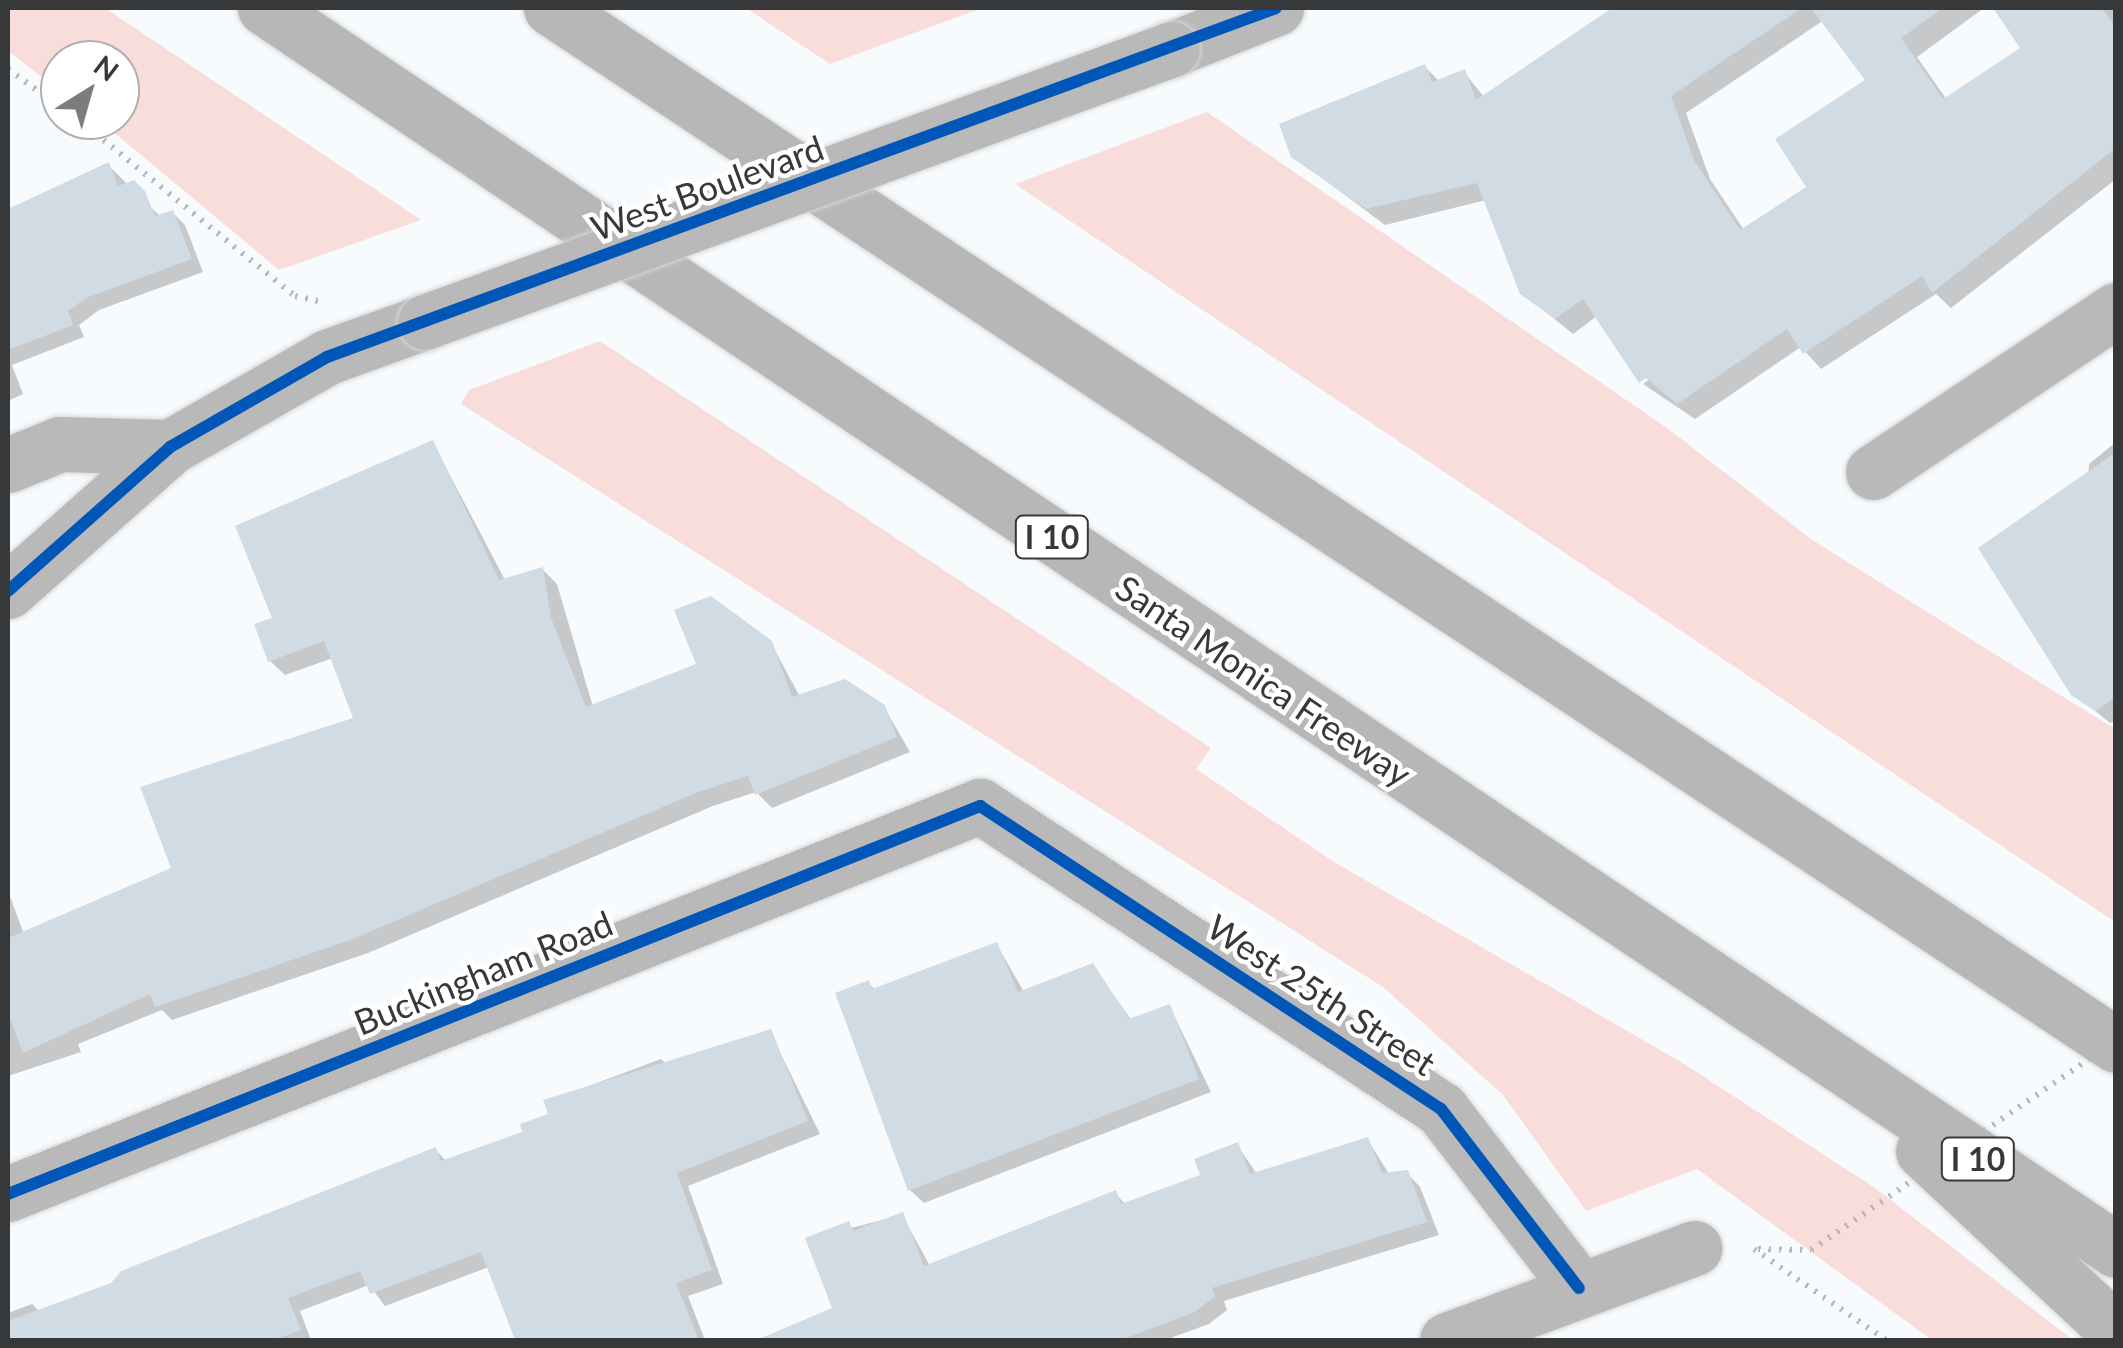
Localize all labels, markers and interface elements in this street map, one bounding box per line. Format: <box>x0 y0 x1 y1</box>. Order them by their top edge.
north arrow <box>40 40 140 140</box>
text: N <box>88 48 126 88</box>
street label: West Boulevard <box>585 126 829 248</box>
road number: I 10 <box>1014 510 1090 564</box>
street label: Santa Monica Freeway <box>1109 566 1419 794</box>
street label: Buckingham Road <box>348 901 618 1043</box>
street label: West 25th Street <box>1200 905 1444 1083</box>
road number: I 10 <box>1940 1132 2016 1186</box>

